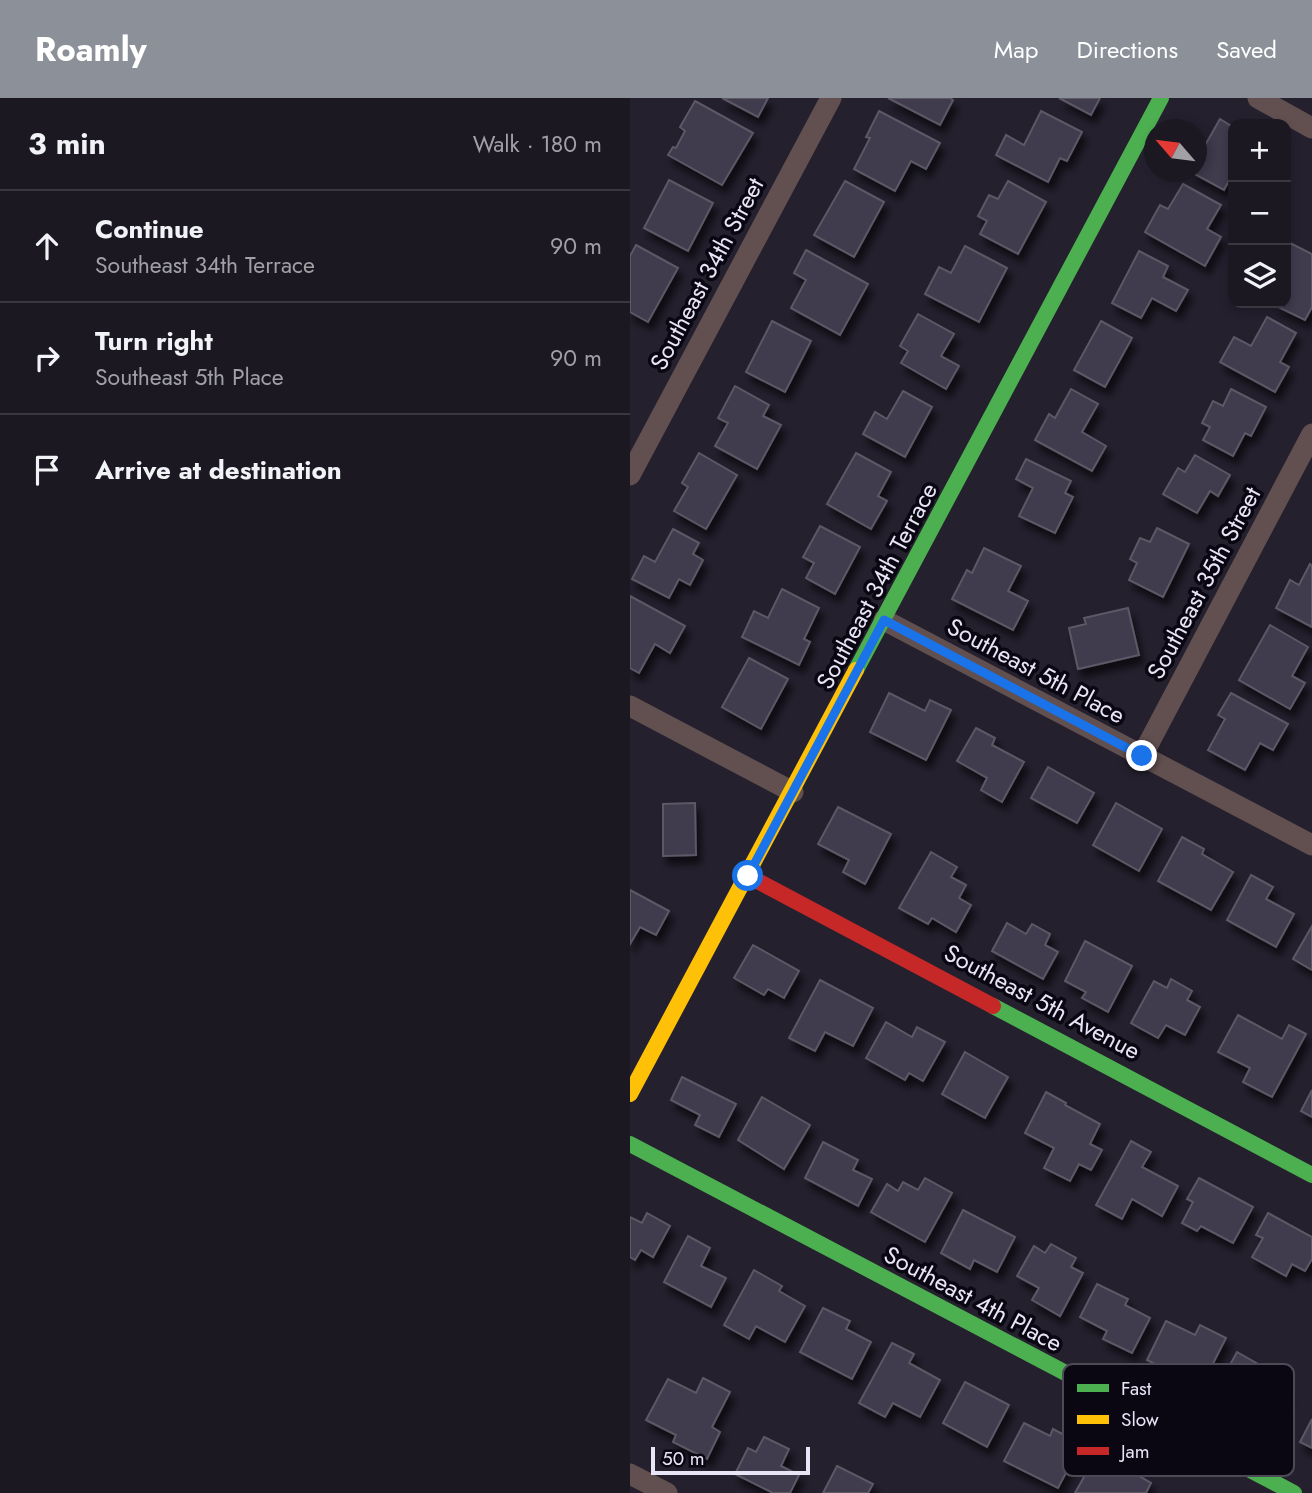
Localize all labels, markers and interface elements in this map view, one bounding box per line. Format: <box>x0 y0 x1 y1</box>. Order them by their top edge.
text: Roamly <box>35 26 147 73</box>
text: Map <box>994 32 1039 67</box>
text: Directions <box>1077 32 1178 67</box>
text: Saved <box>1216 32 1277 67</box>
north arrow <box>1144 119 1207 182</box>
map controls <box>1228 119 1291 308</box>
button: + <box>1228 119 1291 182</box>
text: 3 min <box>28 122 106 165</box>
text: Walk · 180 m <box>473 127 602 161</box>
street label: Southeast 34th Street <box>641 171 772 376</box>
button: − <box>1228 182 1291 245</box>
text: Continue <box>95 210 204 248</box>
icon: ahead <box>28 227 66 265</box>
text: 90 m <box>550 229 602 263</box>
button: layers <box>1228 245 1291 308</box>
text: Southeast 34th Terrace <box>95 248 315 282</box>
text: Turn right <box>95 322 213 360</box>
icon: right <box>28 339 66 377</box>
text: 90 m <box>550 341 602 375</box>
text: Southeast 5th Place <box>95 360 284 394</box>
icon: arrive <box>28 451 66 489</box>
text: Arrive at destination <box>95 451 342 489</box>
street label: Southeast 34th Terrace <box>807 476 946 695</box>
street label: Southeast 35th Street <box>1138 480 1269 685</box>
street label: Southeast 5th Place <box>941 609 1131 732</box>
route end <box>1126 740 1157 771</box>
route start <box>732 860 763 891</box>
street label: Southeast 5th Avenue <box>938 935 1147 1068</box>
street label: Southeast 4th Place <box>878 1237 1069 1360</box>
legend <box>1063 1364 1294 1476</box>
text: Fast <box>1121 1375 1152 1402</box>
text: Slow <box>1121 1406 1159 1433</box>
text: Jam <box>1118 1438 1150 1465</box>
scale bar <box>651 1444 810 1476</box>
text: 50 m <box>662 1445 705 1472</box>

